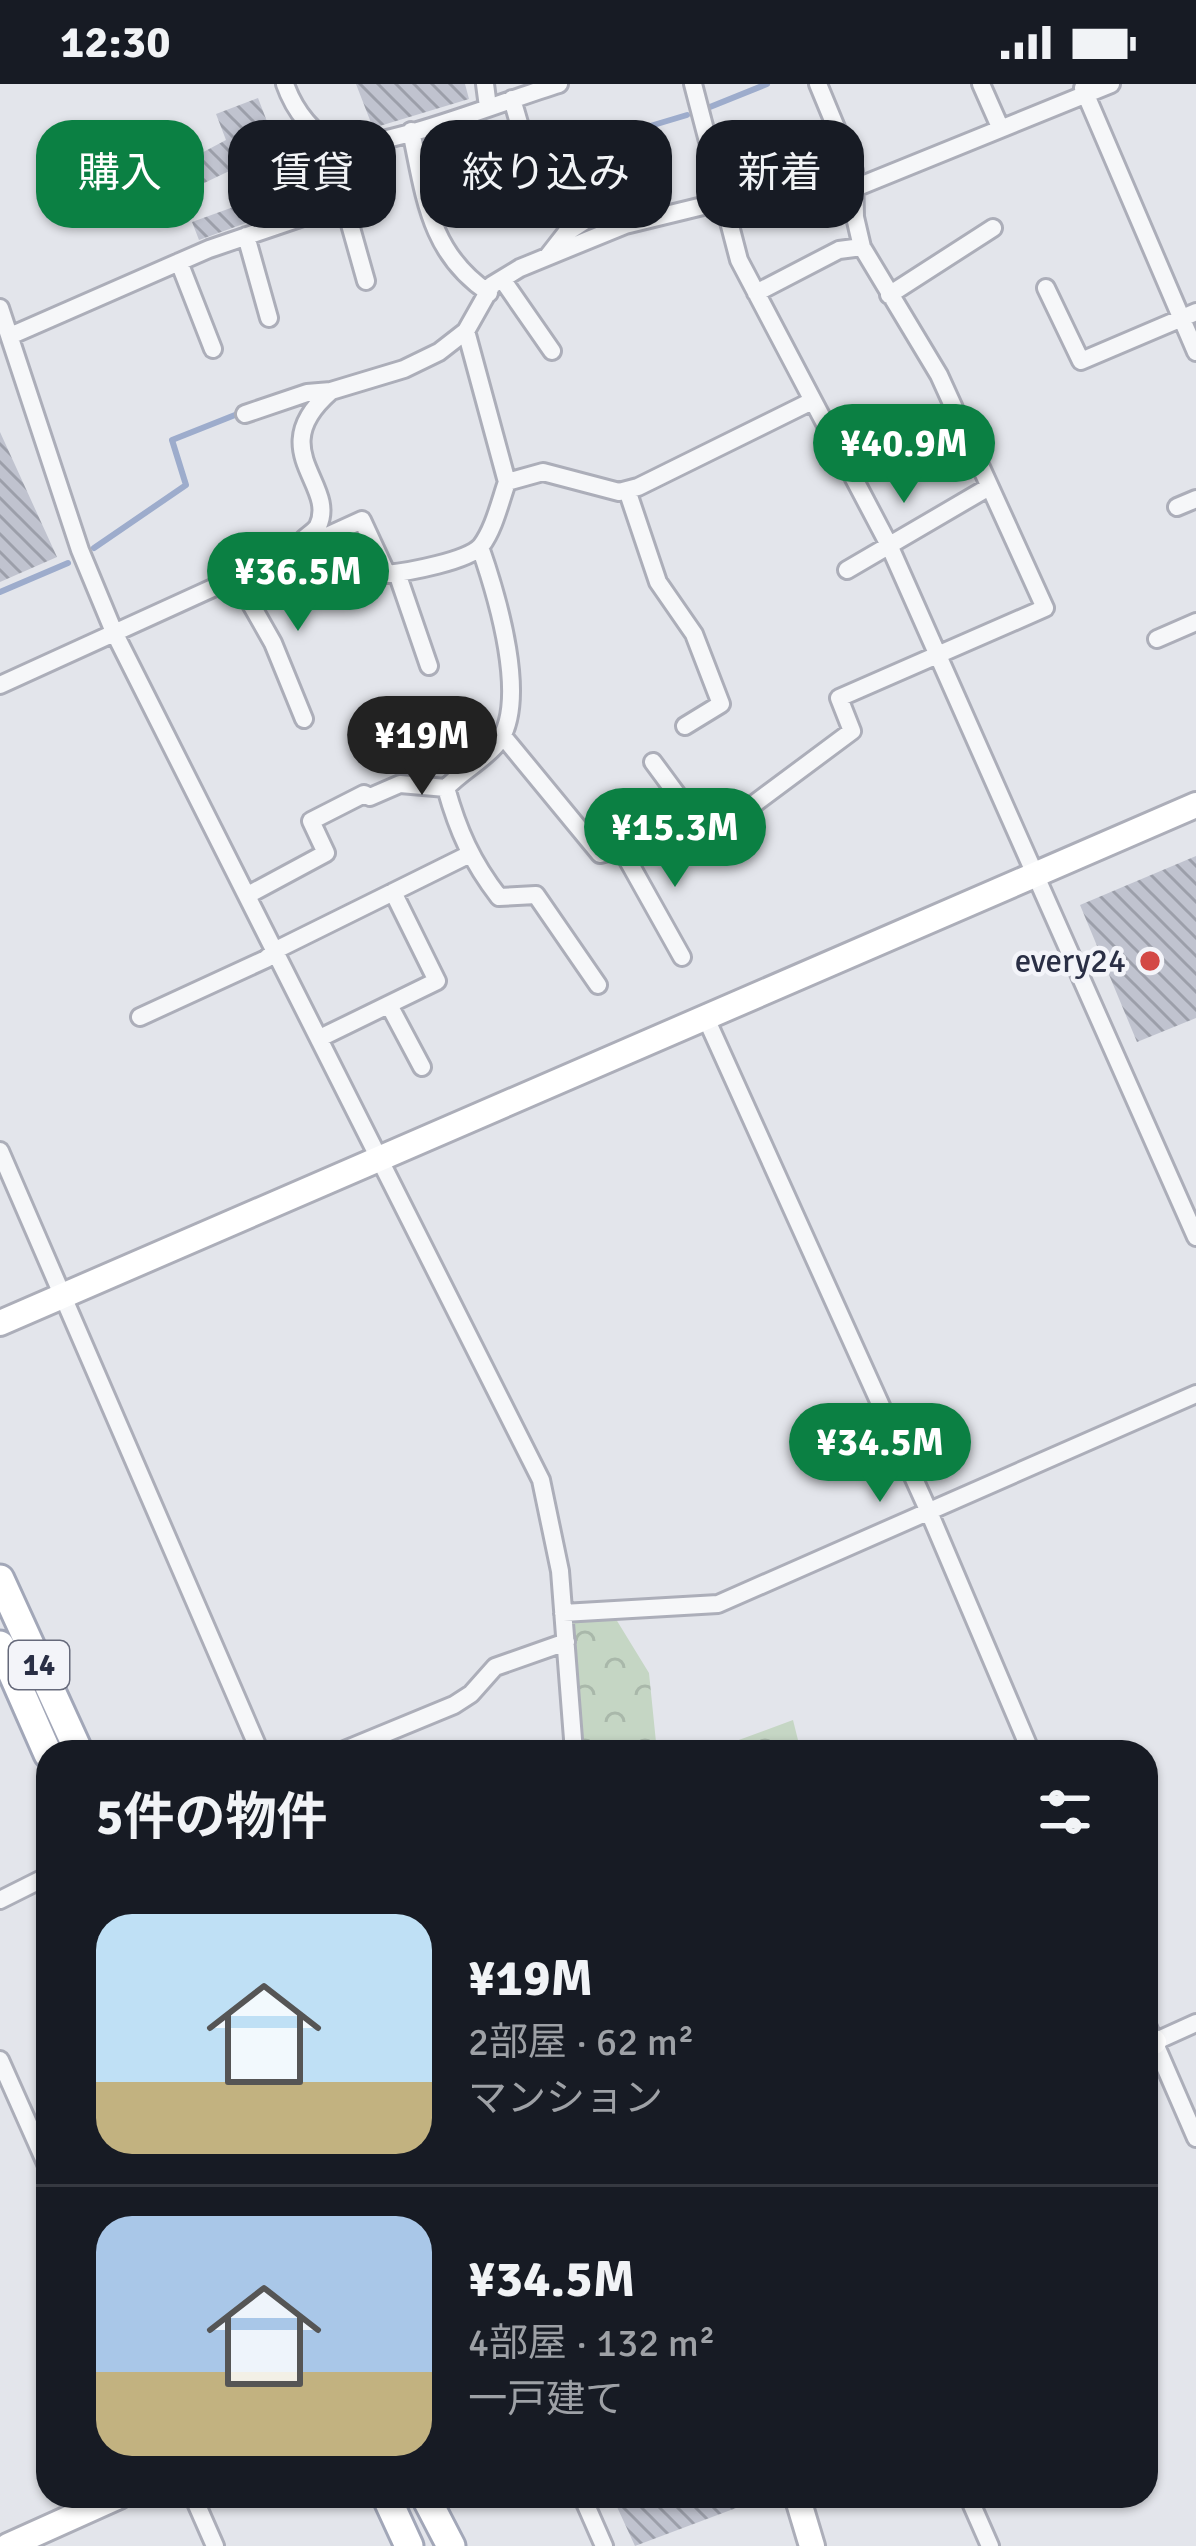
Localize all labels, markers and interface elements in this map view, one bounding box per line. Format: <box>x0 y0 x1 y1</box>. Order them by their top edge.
text: 12:30 <box>60 15 170 70</box>
chip: 購入 <box>36 120 204 228</box>
chip: 賃貸 <box>228 120 396 228</box>
chip: 絞り込み <box>420 120 672 228</box>
chip: 新着 <box>696 120 864 228</box>
pin: ¥40.9M <box>806 404 1002 506</box>
text: ¥40.9M <box>840 419 968 467</box>
pin: ¥36.5M <box>200 532 396 634</box>
text: ¥36.5M <box>234 547 362 595</box>
pin: ¥19M <box>351 696 493 798</box>
text: ¥19M <box>374 711 470 759</box>
pin: ¥15.3M <box>577 788 773 890</box>
text: ¥15.3M <box>611 803 739 851</box>
place label: every24 <box>1015 941 1126 982</box>
marker: every24 <box>1137 948 1163 974</box>
pin: ¥34.5M <box>782 1403 978 1505</box>
text: ¥34.5M <box>816 1418 944 1466</box>
road number: 14 <box>9 1641 69 1689</box>
icon: filters <box>1032 1779 1098 1845</box>
text: 5件の物件 <box>96 1786 328 1849</box>
text: ¥19M <box>468 1947 593 2010</box>
icon: home <box>192 1962 336 2106</box>
text: 2部屋 · 62 m² <box>468 2018 694 2066</box>
text: マンション <box>468 2074 663 2122</box>
text: ¥34.5M <box>468 2248 635 2311</box>
icon: home <box>192 2264 336 2408</box>
text: 4部屋 · 132 m² <box>468 2319 715 2367</box>
text: 一戸建て <box>468 2375 624 2423</box>

